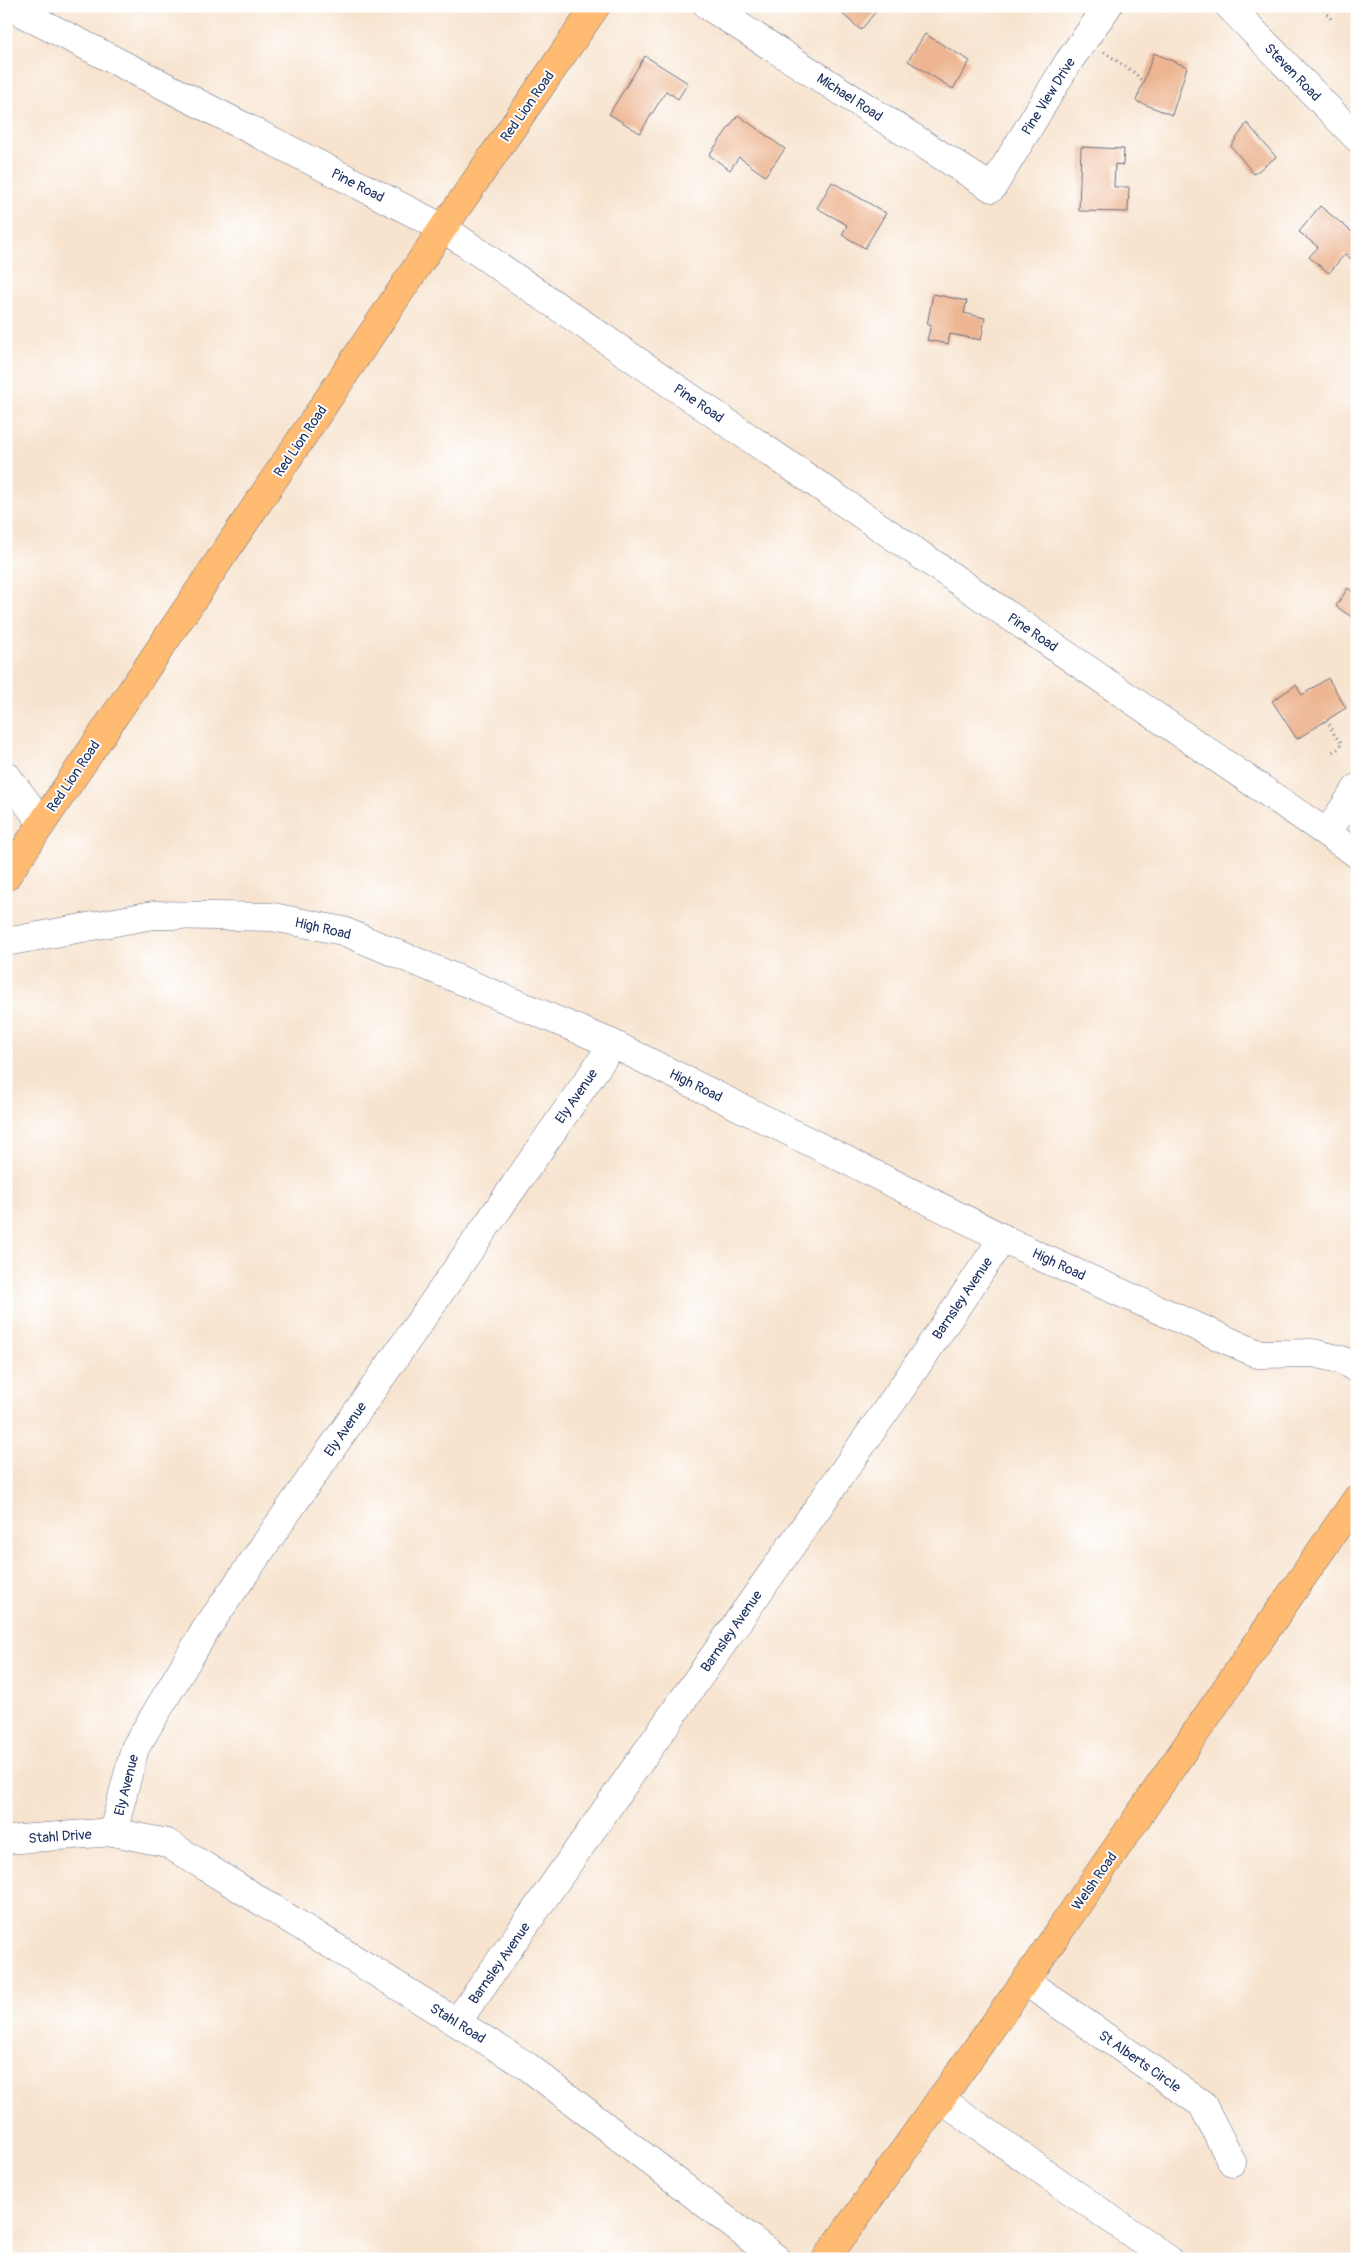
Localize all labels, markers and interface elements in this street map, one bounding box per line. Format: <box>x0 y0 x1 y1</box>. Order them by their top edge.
street label: Steven Road <box>1261 40 1324 105</box>
street label: Pine View Drive <box>1018 54 1079 138</box>
street label: Red Lion Road <box>497 67 558 145</box>
street label: Michael Road <box>814 70 886 125</box>
street label: Pine Road <box>329 165 387 206</box>
street label: Pine Road <box>670 380 727 426</box>
street label: Red Lion Road <box>270 402 331 480</box>
street label: Pine Road <box>1004 609 1061 655</box>
street label: Red Lion Road <box>43 737 104 815</box>
street label: High Road <box>293 914 353 943</box>
street label: High Road <box>666 1065 725 1106</box>
street label: Ely Avenue <box>551 1066 601 1127</box>
street label: High Road <box>1029 1245 1088 1284</box>
street label: Barnsley Avenue <box>929 1254 996 1343</box>
street label: Ely Avenue <box>320 1399 370 1460</box>
street label: Barnsley Avenue <box>697 1587 766 1675</box>
street label: Ely Avenue <box>111 1753 142 1818</box>
street label: Stahl Drive <box>28 1826 92 1847</box>
street label: Welsh Road <box>1068 1849 1121 1914</box>
street label: Barnsley Avenue <box>465 1919 534 2007</box>
street label: Stahl Road <box>427 2000 489 2047</box>
street label: St Alberts Circle <box>1095 2027 1184 2096</box>

